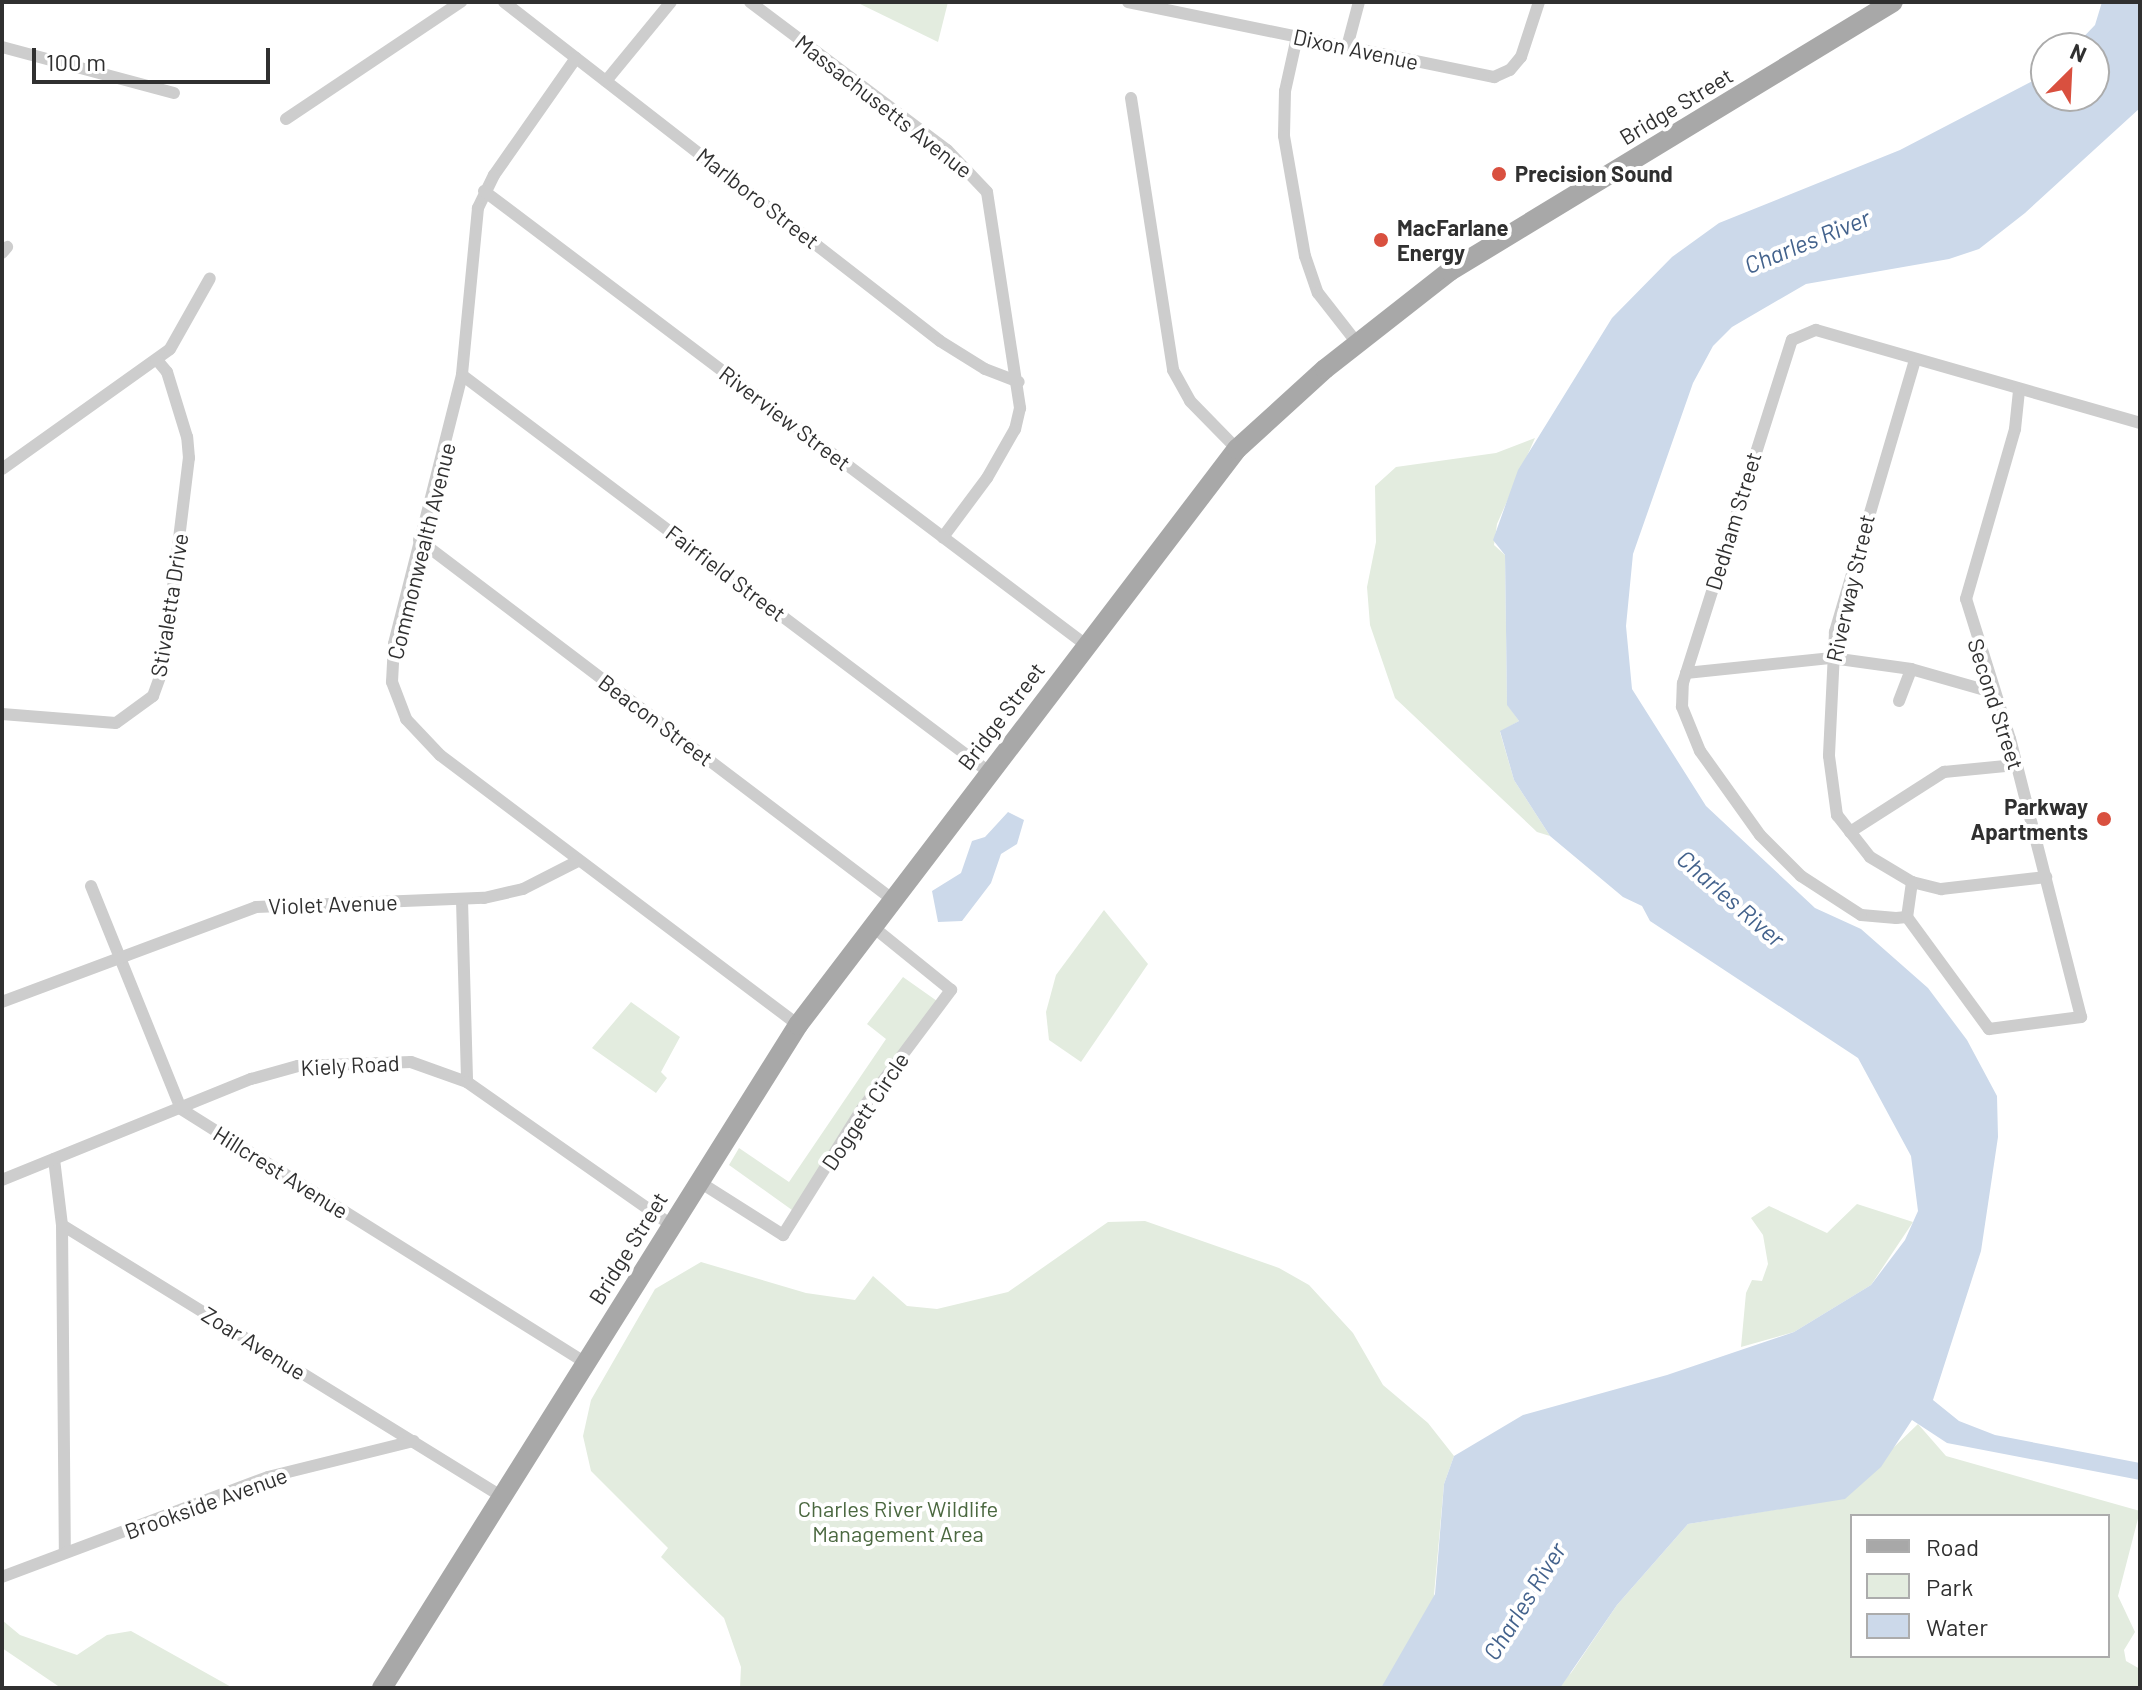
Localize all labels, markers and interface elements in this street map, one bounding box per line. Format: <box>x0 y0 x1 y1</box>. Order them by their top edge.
street label: Dixon Avenue <box>1291 23 1421 75</box>
street label: Massachusetts Avenue <box>790 29 978 183</box>
scale bar <box>36 32 274 82</box>
north arrow <box>2030 32 2110 112</box>
text: N <box>2067 37 2091 67</box>
text: 100 m <box>46 47 106 76</box>
street label: Bridge Street <box>1615 62 1737 150</box>
street label: Marlboro Street <box>691 142 825 254</box>
place label: Precision Sound <box>1515 161 1673 187</box>
marker: Precision Sound <box>1490 165 1508 183</box>
water label: Charles River <box>1740 203 1874 279</box>
place label: MacFarlane Energy <box>1397 214 1508 266</box>
marker: MacFarlane Energy <box>1372 231 1390 249</box>
street label: Riverview Street <box>714 360 856 476</box>
street label: Commonwealth Avenue <box>381 440 461 662</box>
street label: Dedham Street <box>1699 449 1767 593</box>
street label: Riverway Street <box>1820 512 1880 664</box>
street label: Fairfield Street <box>661 519 791 627</box>
street label: Stivaletta Drive <box>145 531 193 679</box>
street label: Second Street <box>1962 635 2030 773</box>
street label: Bridge Street <box>952 657 1050 775</box>
street label: Beacon Street <box>594 668 718 772</box>
place label: Parkway Apartments <box>1970 793 2088 844</box>
marker: Parkway Apartments <box>2095 810 2113 828</box>
water label: Charles River <box>1671 844 1791 952</box>
street label: Violet Avenue <box>268 889 398 919</box>
street label: Doggett Circle <box>816 1047 914 1175</box>
street label: Kiely Road <box>300 1049 400 1081</box>
street label: Hillcrest Avenue <box>209 1120 353 1224</box>
street label: Bridge Street <box>583 1187 673 1309</box>
street label: Zoar Avenue <box>197 1301 311 1385</box>
street label: Brookside Avenue <box>121 1461 291 1545</box>
park label: Charles River Wildlife Management Area <box>798 1495 998 1546</box>
legend <box>1850 1514 2110 1658</box>
text: Road <box>1926 1532 1979 1561</box>
water label: Charles River <box>1477 1537 1571 1665</box>
text: Park <box>1926 1572 1973 1601</box>
text: Water <box>1926 1612 1988 1641</box>

